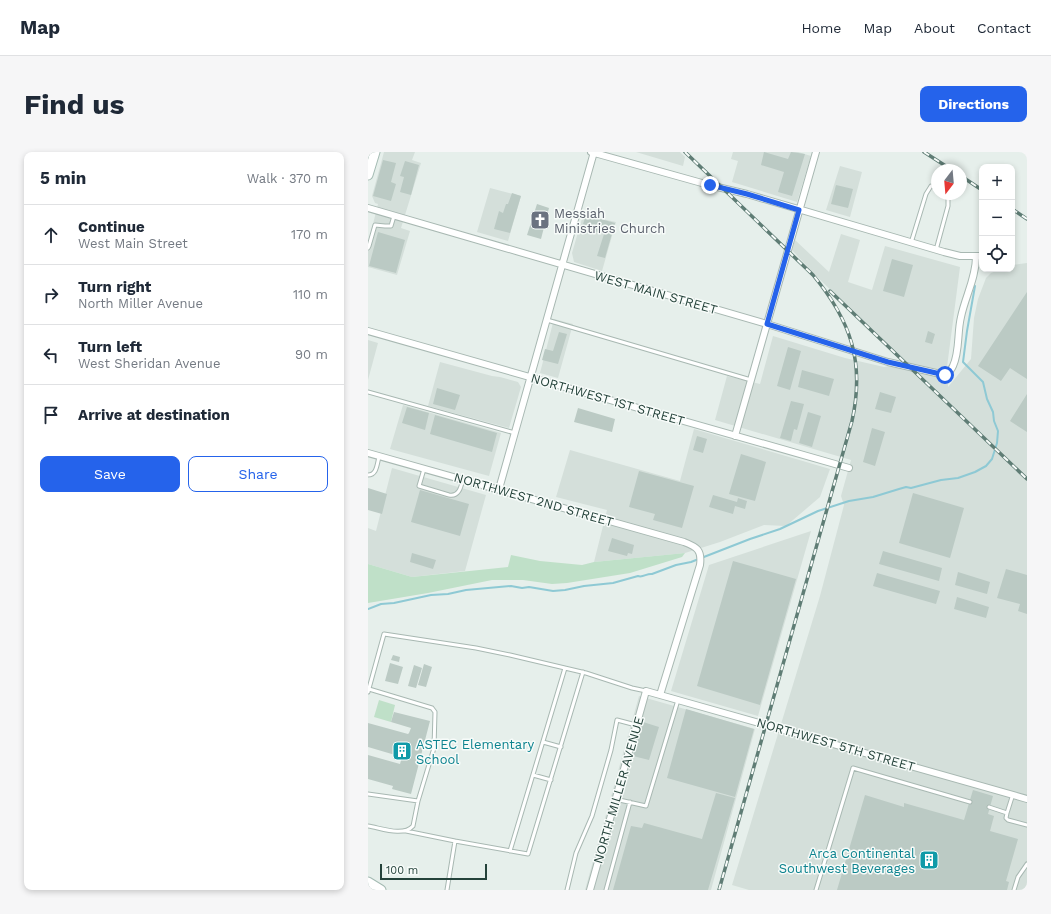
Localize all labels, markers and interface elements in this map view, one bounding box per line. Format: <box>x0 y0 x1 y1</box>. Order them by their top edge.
text: Map <box>20 16 60 39</box>
text: Home <box>801 20 841 36</box>
text: Map <box>863 20 892 36</box>
text: About <box>914 20 955 36</box>
text: Contact <box>977 20 1031 36</box>
button: Directions <box>920 86 1027 122</box>
text: Find us <box>24 88 124 121</box>
north arrow <box>931 164 967 200</box>
map controls <box>979 164 1015 272</box>
button: + <box>979 164 1015 200</box>
text: 5 min <box>40 168 86 188</box>
text: Walk · 370 m <box>247 171 328 186</box>
route end <box>701 176 719 194</box>
button: − <box>979 200 1015 236</box>
place label: Messiah Ministries Church <box>554 206 665 236</box>
church icon: Messiah Ministries Church <box>529 209 551 231</box>
text: Continue <box>78 218 145 236</box>
icon: ahead <box>40 224 62 246</box>
text: 170 m <box>291 227 328 242</box>
text: West Main Street <box>78 236 188 251</box>
button: locate <box>979 236 1015 272</box>
street label: WEST MAIN STREET <box>593 268 719 317</box>
text: Turn right <box>78 278 151 296</box>
icon: right <box>40 284 62 306</box>
text: 110 m <box>293 287 328 302</box>
text: North Miller Avenue <box>78 296 203 311</box>
text: Turn left <box>78 338 142 356</box>
icon: left <box>40 344 62 366</box>
text: 90 m <box>295 347 328 362</box>
text: West Sheridan Avenue <box>78 356 220 371</box>
route start <box>936 366 954 384</box>
street label: NORTHWEST 1ST STREET <box>529 370 687 429</box>
icon: arrive <box>40 404 62 426</box>
text: Arrive at destination <box>78 406 230 424</box>
button: Save <box>40 456 180 492</box>
button: Share <box>188 456 328 492</box>
street label: NORTHWEST 2ND STREET <box>452 469 616 530</box>
street label: NORTH MILLER AVENUE <box>590 715 647 865</box>
street label: NORTHWEST 5TH STREET <box>755 715 917 774</box>
place label: ASTEC Elementary School <box>416 737 534 767</box>
building icon: ASTEC Elementary School <box>391 740 413 762</box>
place label: Arca Continental Southwest Beverages <box>779 846 915 876</box>
building icon: Arca Continental Southwest Beverages <box>918 849 940 871</box>
scale bar <box>380 862 487 881</box>
text: 100 m <box>386 864 418 877</box>

